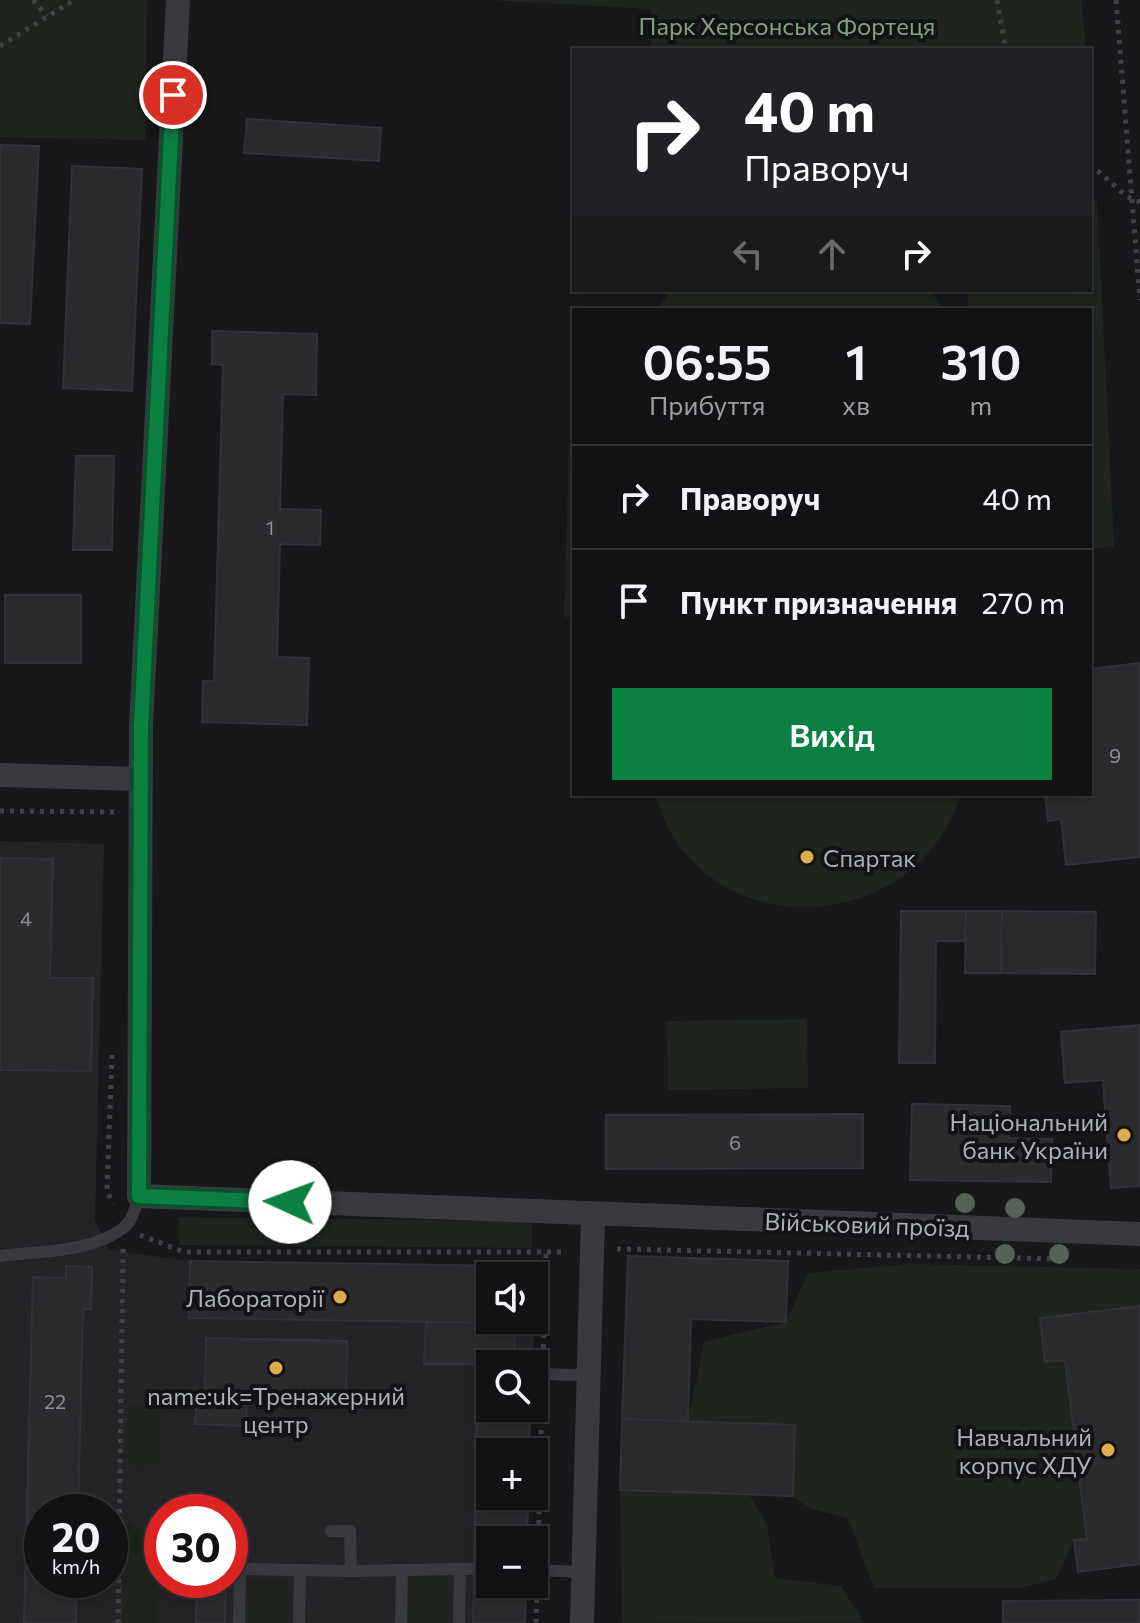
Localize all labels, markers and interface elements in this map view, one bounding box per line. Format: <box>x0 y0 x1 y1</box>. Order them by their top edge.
park label: Парк Херсонська Фортеця <box>639 11 935 40</box>
pin <box>139 61 207 129</box>
icon: arrive <box>151 73 195 117</box>
text: 40 m <box>744 75 875 144</box>
icon: right <box>612 80 716 184</box>
text: Праворуч <box>744 144 910 188</box>
icon: left <box>726 232 770 276</box>
icon: ahead <box>810 232 854 276</box>
icon: right <box>894 232 938 276</box>
text: 06:55 <box>643 331 772 390</box>
text: 1 <box>845 331 867 390</box>
text: 310 <box>941 331 1021 390</box>
text: Прибуття <box>649 389 765 420</box>
text: хв <box>842 389 870 420</box>
text: m <box>970 389 992 420</box>
icon: right <box>612 475 656 519</box>
text: Праворуч <box>680 479 820 516</box>
text: 40 m <box>983 479 1052 516</box>
house number: 1 <box>266 515 274 539</box>
icon: arrive <box>612 579 656 623</box>
text: Пункт призначення <box>680 583 957 620</box>
text: 270 m <box>981 583 1065 620</box>
button: Вихід <box>612 688 1052 780</box>
house number: 9 <box>1109 743 1121 767</box>
place label: Спартак <box>823 843 916 872</box>
marker: Спартак <box>798 848 816 866</box>
house number: 4 <box>20 906 32 930</box>
place label: Національний банк України <box>950 1107 1108 1164</box>
marker: Національний банк України <box>1115 1126 1133 1144</box>
house number: 6 <box>729 1130 741 1154</box>
position arrow <box>248 1160 332 1244</box>
street label: Військовий проїзд <box>764 1206 970 1242</box>
map controls <box>476 1262 548 1598</box>
button: sound <box>476 1262 548 1334</box>
place label: Лабораторії <box>186 1283 325 1312</box>
marker: Лабораторії <box>331 1288 349 1306</box>
button: search <box>476 1350 548 1422</box>
marker: name:uk=Тренажерний центр <box>267 1359 285 1377</box>
place label: name:uk=Тренажерний центр <box>147 1381 405 1438</box>
house number: 22 <box>44 1389 66 1413</box>
place label: Навчальний корпус ХДУ <box>956 1422 1092 1479</box>
button: + <box>476 1438 548 1510</box>
marker: Навчальний корпус ХДУ <box>1099 1441 1117 1459</box>
speed limit sign: 30 <box>144 1494 248 1598</box>
text: 20 <box>51 1511 101 1560</box>
button: − <box>476 1526 548 1598</box>
text: km/h <box>52 1554 100 1578</box>

